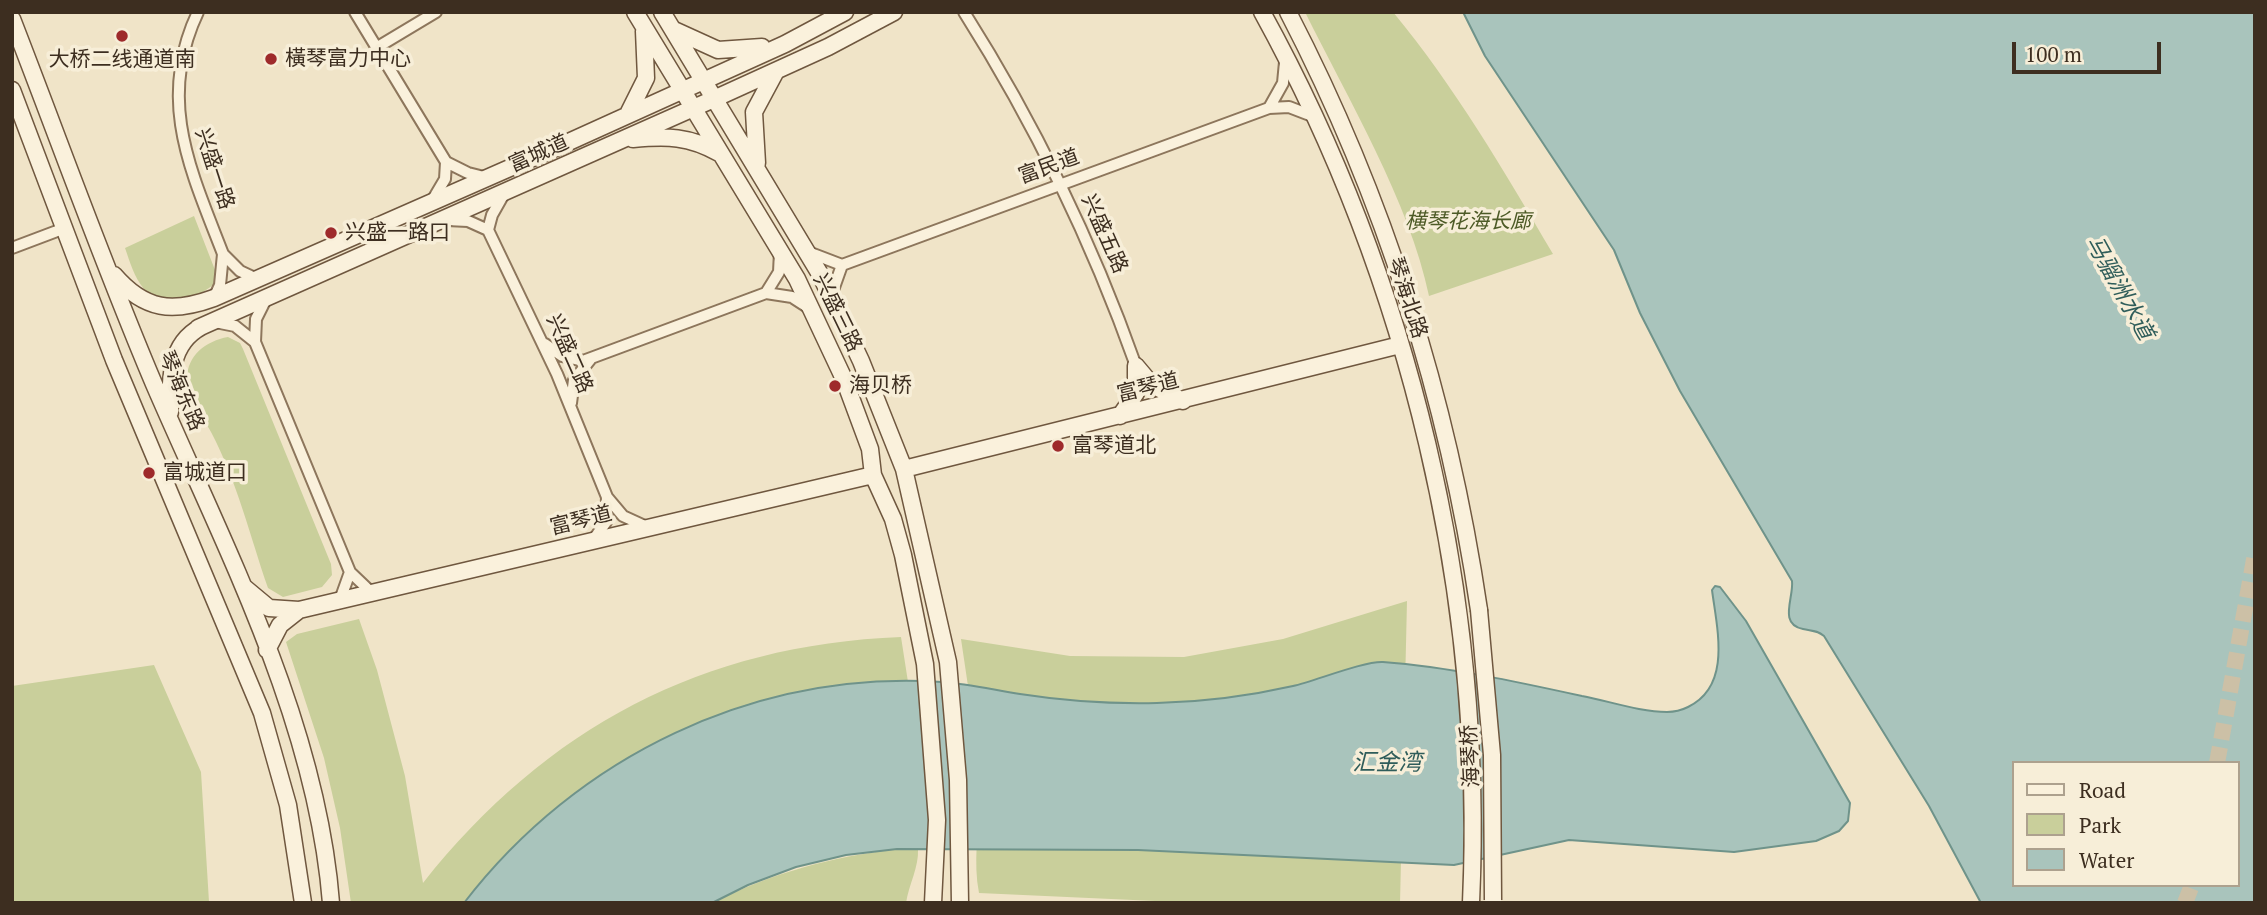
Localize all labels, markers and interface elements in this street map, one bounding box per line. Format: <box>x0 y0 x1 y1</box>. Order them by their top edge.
marker: 大桥二线通道南 <box>114 28 130 44</box>
scale bar <box>2015 28 2164 72</box>
text: 100 m <box>2025 40 2082 68</box>
place label: 橫琴富力中心 <box>285 46 411 72</box>
place label: 大桥二线通道南 <box>49 47 195 73</box>
marker: 橫琴富力中心 <box>263 51 279 67</box>
street label: 兴盛一路 <box>189 125 239 213</box>
street label: 富城道 <box>505 130 573 178</box>
street label: 富民道 <box>1015 144 1083 190</box>
street label: 兴盛五路 <box>1075 191 1133 277</box>
park label: 横琴花海长廊 <box>1405 209 1531 235</box>
place label: 兴盛一路口 <box>345 220 450 246</box>
marker: 兴盛一路口 <box>323 225 339 241</box>
water label: 马骝洲水道 <box>2079 231 2159 345</box>
street label: 琴海北路 <box>1382 254 1432 342</box>
street label: 兴盛三路 <box>807 270 867 356</box>
street label: 兴盛二路 <box>540 311 598 397</box>
street label: 琴海东路 <box>153 347 209 435</box>
street label: 富琴道 <box>1114 368 1182 408</box>
place label: 海贝桥 <box>849 373 912 399</box>
marker: 海贝桥 <box>827 378 843 394</box>
place label: 富琴道北 <box>1072 433 1156 459</box>
marker: 富琴道北 <box>1050 438 1066 454</box>
place label: 富城道口 <box>163 460 247 486</box>
marker: 富城道口 <box>141 465 157 481</box>
street label: 富琴道 <box>547 501 615 541</box>
street label: 海琴桥 <box>1457 724 1485 788</box>
water label: 汇金湾 <box>1353 749 1421 777</box>
legend <box>2011 761 2239 887</box>
text: Road <box>2079 776 2126 804</box>
text: Park <box>2079 811 2121 839</box>
text: Water <box>2079 846 2134 874</box>

